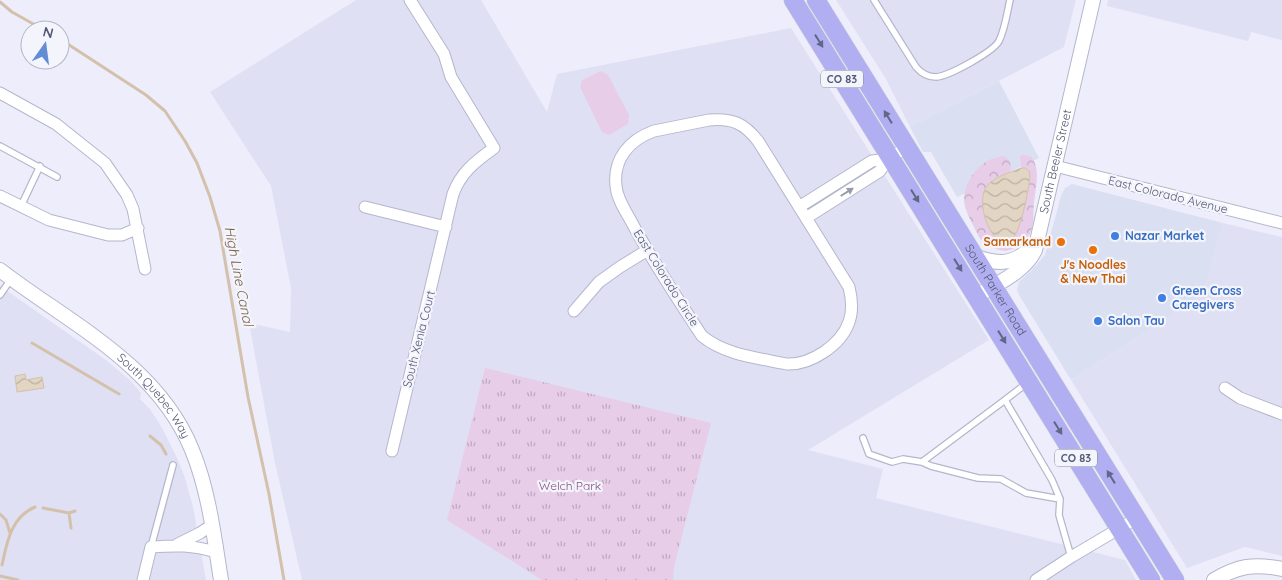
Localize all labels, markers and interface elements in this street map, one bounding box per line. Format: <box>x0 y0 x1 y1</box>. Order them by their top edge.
north arrow <box>20 20 70 70</box>
text: N <box>41 22 55 42</box>
one-way arrow <box>814 35 824 48</box>
road number: CO 83 <box>821 70 863 88</box>
street label: South Beeler Street <box>1036 108 1074 215</box>
one-way arrow <box>884 110 893 123</box>
street label: East Colorado Avenue <box>1107 172 1230 217</box>
one-way arrow <box>841 188 854 197</box>
one-way arrow <box>910 189 919 202</box>
water label: High Line Canal <box>221 225 258 329</box>
street label: East Colorado Circle <box>630 226 703 329</box>
place label: Nazar Market <box>1125 228 1204 243</box>
marker: Nazar Market <box>1109 230 1121 242</box>
place label: Samarkand <box>983 234 1051 249</box>
marker: Samarkand <box>1055 236 1067 248</box>
street label: South Parker Road <box>962 241 1030 338</box>
marker: J's Noodles & New Thai <box>1087 244 1099 256</box>
place label: J's Noodles & New Thai <box>1060 257 1126 286</box>
one-way arrow <box>953 258 962 271</box>
place label: Green Cross Caregivers <box>1172 283 1242 312</box>
street label: South Xenia Court <box>399 289 438 389</box>
marker: Green Cross Caregivers <box>1156 292 1168 304</box>
place label: Salon Tau <box>1108 313 1165 328</box>
marker: Salon Tau <box>1092 315 1104 327</box>
one-way arrow <box>997 331 1007 344</box>
street label: South Quebec Way <box>114 350 194 441</box>
one-way arrow <box>1054 422 1063 435</box>
road number: CO 83 <box>1055 449 1097 466</box>
one-way arrow <box>1107 470 1116 483</box>
park label: Welch Park <box>539 478 601 493</box>

